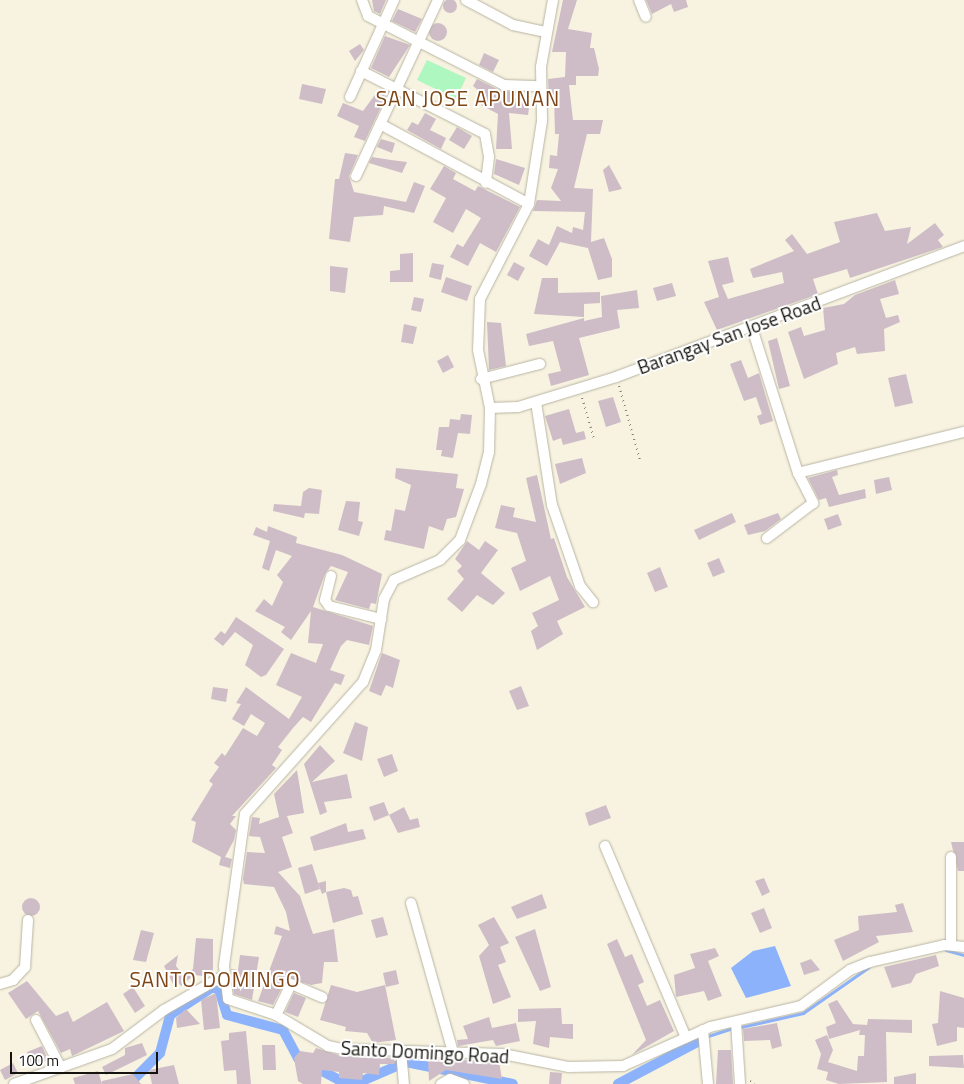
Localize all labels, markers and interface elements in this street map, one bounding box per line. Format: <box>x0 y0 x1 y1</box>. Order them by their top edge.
district label: SAN JOSE APUNAN <box>374 85 562 111</box>
street label: Barangay San Jose Road <box>634 291 824 379</box>
district label: SANTO DOMINGO <box>128 966 302 992</box>
street label: Santo Domingo Road <box>340 1036 510 1068</box>
scale bar <box>12 1042 160 1074</box>
text: 100 m <box>18 1049 59 1072</box>

